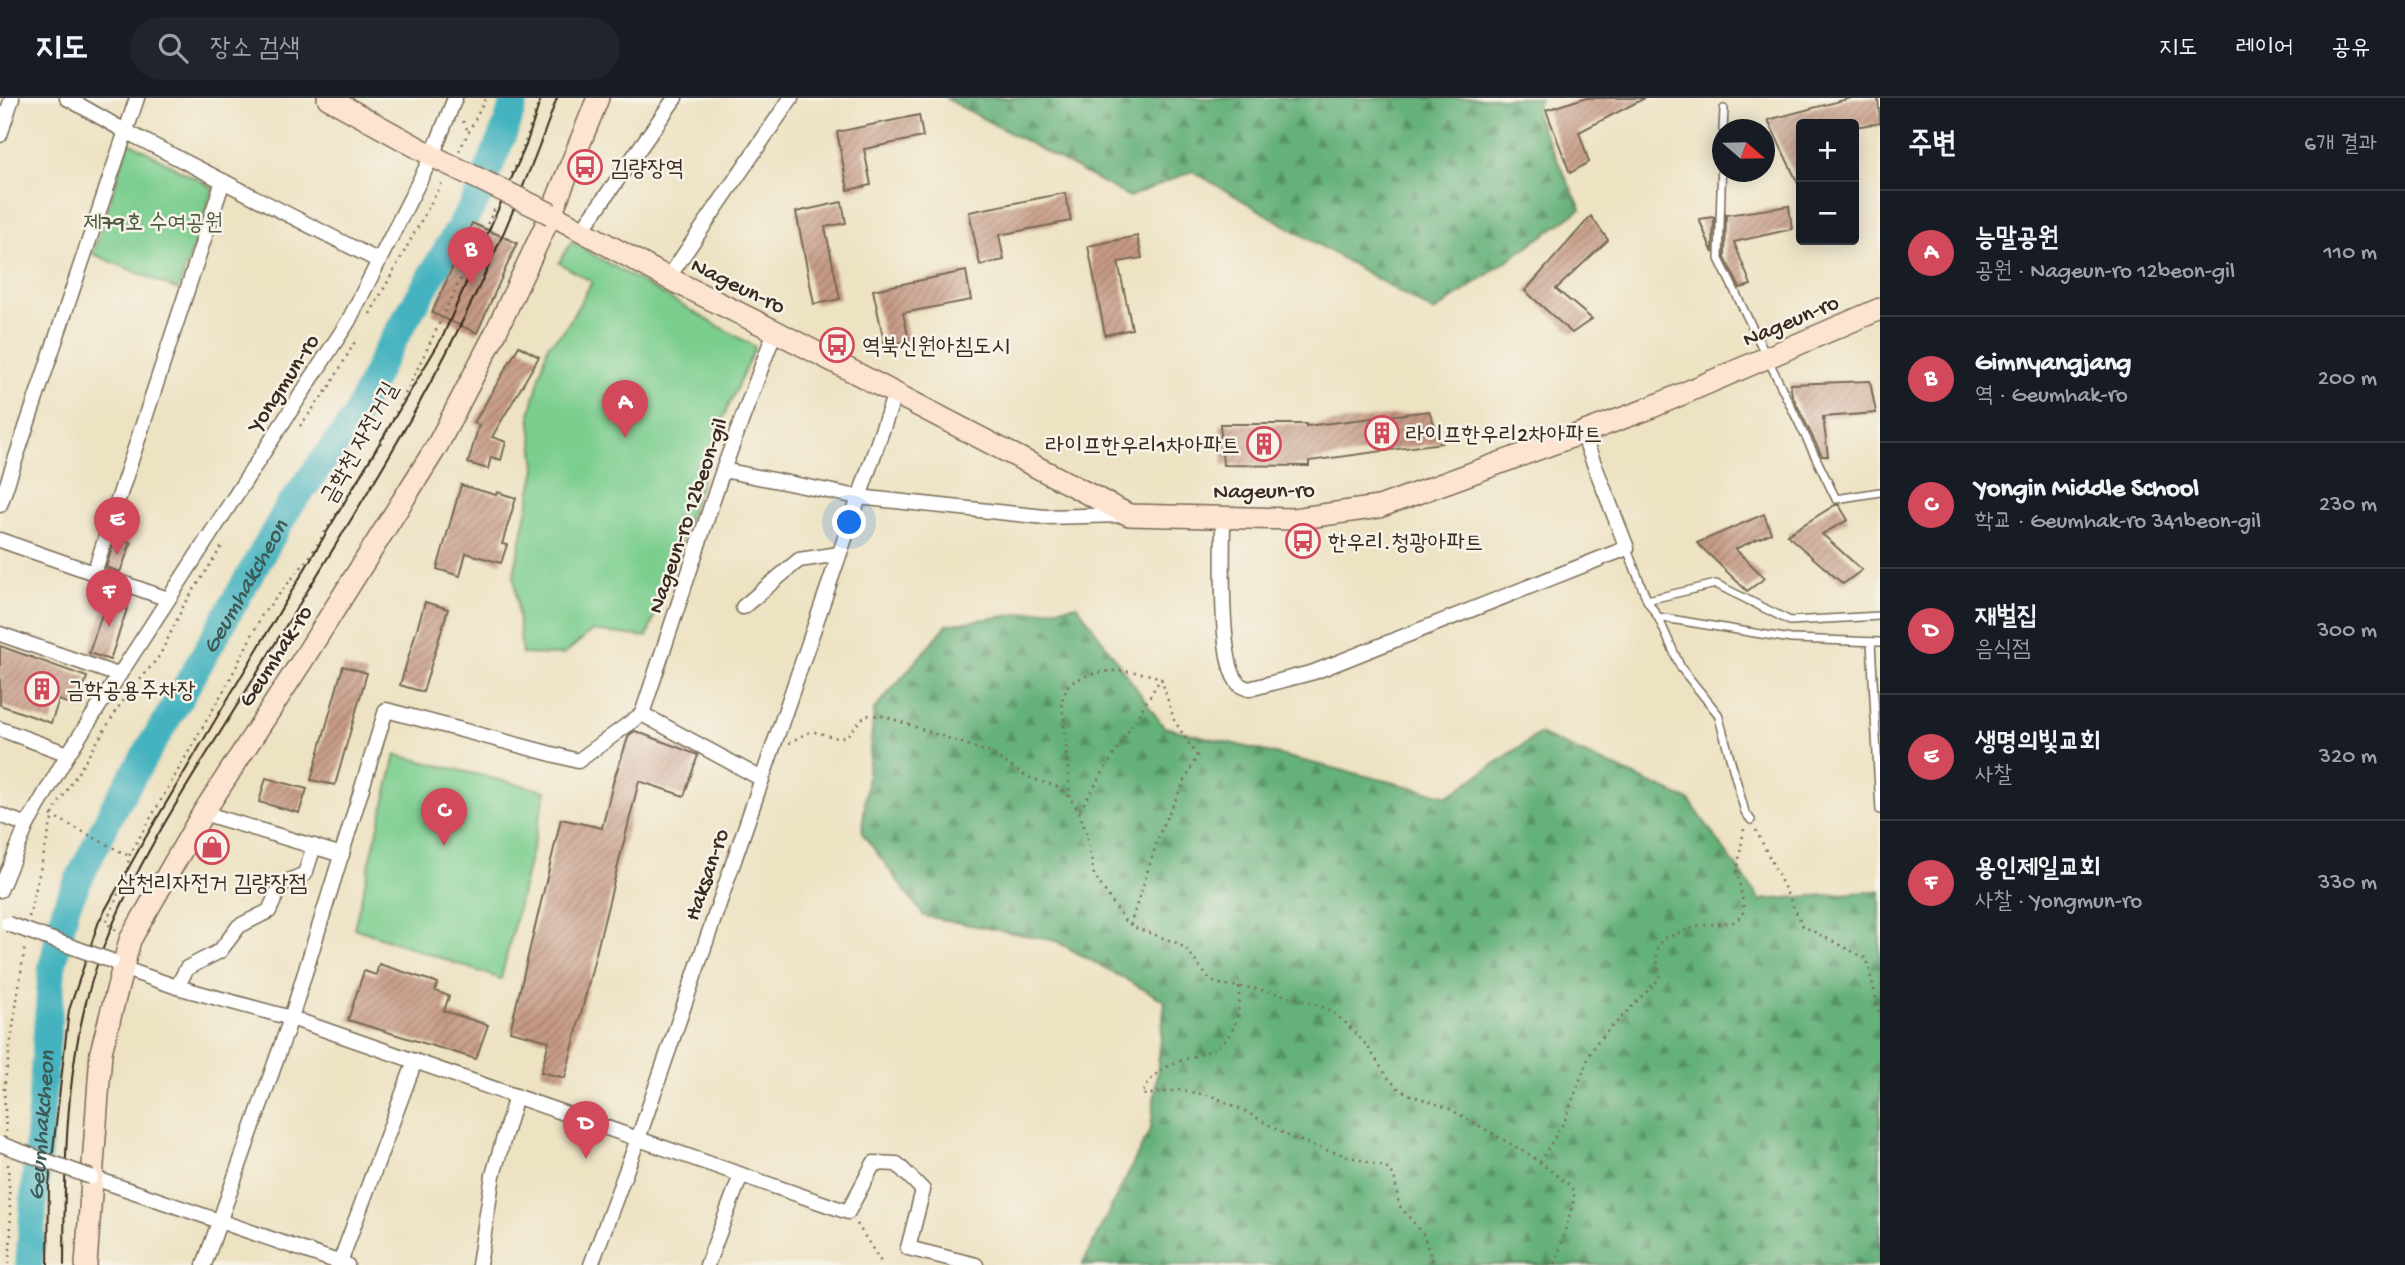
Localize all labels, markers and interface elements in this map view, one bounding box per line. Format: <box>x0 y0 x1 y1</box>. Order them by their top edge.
search box <box>130 17 620 80</box>
icon: search <box>154 29 192 67</box>
text: 지도 <box>35 32 88 70</box>
text: 장소 검색 <box>210 35 300 66</box>
text: 지도 <box>2159 35 2197 64</box>
text: 레이어 <box>2235 35 2293 64</box>
text: 공유 <box>2331 35 2370 64</box>
north arrow <box>1712 119 1775 182</box>
map controls <box>1796 119 1859 245</box>
button: + <box>1796 119 1859 182</box>
text: 주변 <box>1908 129 1956 164</box>
text: 6개 결과 <box>2304 132 2377 159</box>
bus stop icon: 김량장역 <box>566 148 604 186</box>
place label: 김량장역 <box>610 157 684 184</box>
button: − <box>1796 182 1859 245</box>
park label: 제79호 수여공원 <box>83 211 223 238</box>
text: 능말공원 <box>1975 225 2059 256</box>
pin: B <box>448 227 494 285</box>
text: A <box>1924 240 1938 267</box>
text: 110 m <box>2324 240 2377 267</box>
street label: Nageun-ro <box>686 253 789 322</box>
text: 공원 · Nageun-ro 12beon-gil <box>1975 259 2235 286</box>
street label: Nageun-ro <box>1739 290 1844 355</box>
bus stop icon: 역북신원아침도시 <box>818 326 856 364</box>
street label: Yongmun-ro <box>242 330 327 440</box>
place label: 역북신원아침도시 <box>862 335 1010 362</box>
text: Gimnyangjang <box>1975 349 2131 380</box>
text: B <box>1925 366 1937 393</box>
text: 200 m <box>2318 366 2377 393</box>
street label: 금학천 자전거길 <box>317 378 406 509</box>
pin: A <box>602 380 648 438</box>
text: 역 · Geumhak-ro <box>1975 383 2128 410</box>
building icon: 라이프한우리2차아파트 <box>1363 414 1401 452</box>
street label: Nageun-ro 12beon-gil <box>643 415 735 617</box>
place label: 라이프한우리2차아파트 <box>1406 423 1602 450</box>
building icon: 라이프한우리1차아파트 <box>1245 425 1283 463</box>
place label: 라이프한우리1차아파트 <box>1046 434 1240 461</box>
text: Yongin Middle School <box>1975 475 2199 506</box>
street label: Nageun-ro <box>1213 478 1315 507</box>
text: C <box>1925 492 1937 519</box>
text: 230 m <box>2319 492 2377 519</box>
pin: E <box>94 497 140 555</box>
your location <box>832 505 866 539</box>
text: 학교 · Geumhak-ro 341beon-gil <box>1975 509 2261 536</box>
water label: Geumhakcheon <box>197 515 297 660</box>
bus stop icon: 한우리.청광아파트 <box>1284 522 1322 560</box>
place label: 한우리.청광아파트 <box>1328 531 1483 558</box>
pin: F <box>86 569 132 627</box>
street label: Geumhak-ro <box>234 601 320 713</box>
text: 재벌집 <box>1975 603 2038 634</box>
text: D <box>1924 618 1939 645</box>
text: 300 m <box>2317 618 2377 645</box>
text: 음식점 <box>1975 637 2031 664</box>
building icon: 금학공용주차장 <box>23 670 61 708</box>
place label: 금학공용주차장 <box>66 679 196 706</box>
text: 생명의빛교회 <box>1975 729 2101 760</box>
text: E <box>1924 744 1938 771</box>
text: 320 m <box>2319 744 2377 771</box>
text: 사찰 <box>1975 763 2012 790</box>
pin: C <box>421 788 467 846</box>
street label: Haksan-ro <box>680 825 737 925</box>
shop icon: 삼천리자전거 김량장점 <box>193 828 231 866</box>
text: 용인제일교회 <box>1975 855 2101 886</box>
text: F <box>1925 870 1937 897</box>
text: 330 m <box>2318 870 2377 897</box>
place label: 삼천리자전거 김량장점 <box>117 872 307 899</box>
text: 사찰 · Yongmun-ro <box>1975 889 2142 916</box>
water label: Geumhakcheon <box>23 1049 64 1202</box>
pin: D <box>563 1101 609 1159</box>

